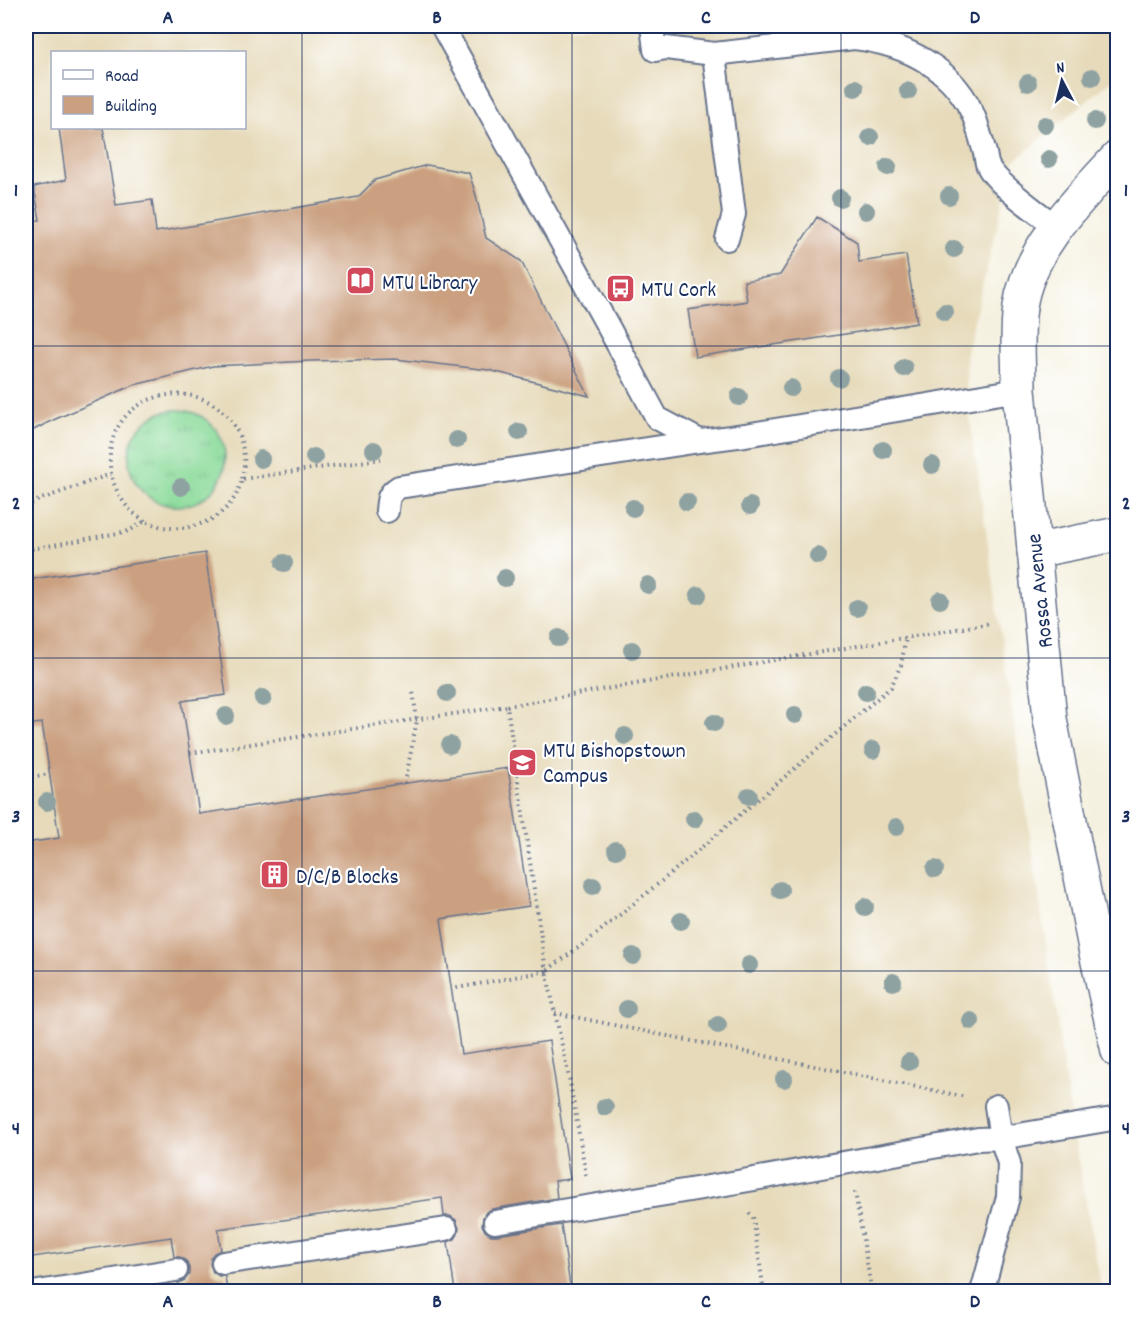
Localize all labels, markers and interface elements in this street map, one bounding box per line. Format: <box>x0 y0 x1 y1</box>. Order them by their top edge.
text: A <box>163 5 174 33</box>
text: B <box>432 5 442 33</box>
text: C <box>701 5 711 33</box>
text: D <box>970 5 981 33</box>
legend <box>51 51 246 129</box>
north arrow <box>1032 51 1092 111</box>
text: N <box>1055 57 1066 80</box>
text: Road <box>105 65 139 90</box>
text: Building <box>105 95 157 120</box>
text: 1 <box>14 178 18 206</box>
text: 1 <box>1124 178 1128 206</box>
library icon: MTU Library <box>345 265 377 297</box>
place label: MTU Library <box>382 269 479 300</box>
bus stop icon: MTU Cork <box>604 272 636 304</box>
place label: MTU Cork <box>641 276 716 307</box>
text: 2 <box>12 491 20 519</box>
text: 2 <box>1122 491 1130 519</box>
street label: Rossa Avenue <box>1020 532 1063 649</box>
place label: MTU Bishopstown Campus <box>543 737 686 793</box>
school or university icon: MTU Bishopstown Campus <box>506 746 538 778</box>
text: 3 <box>12 804 20 832</box>
text: 3 <box>1122 804 1130 832</box>
building icon: D/C/B Blocks <box>259 859 291 891</box>
place label: D/C/B Blocks <box>296 863 399 894</box>
text: 4 <box>12 1116 20 1144</box>
text: 4 <box>1122 1116 1130 1144</box>
text: A <box>163 1289 174 1317</box>
text: B <box>432 1289 442 1317</box>
text: C <box>701 1289 711 1317</box>
text: D <box>970 1289 981 1317</box>

